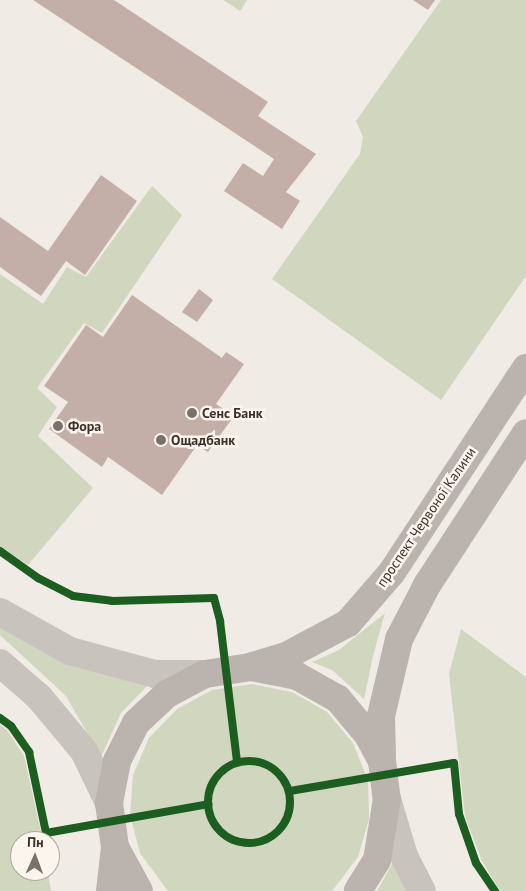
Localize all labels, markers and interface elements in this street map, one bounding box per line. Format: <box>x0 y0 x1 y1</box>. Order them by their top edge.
place label: Сенс Банк <box>202 405 263 421</box>
marker: Сенс Банк <box>186 407 198 419</box>
place label: Фора <box>68 418 101 434</box>
marker: Фора <box>52 420 64 432</box>
place label: Ощадбанк <box>171 432 235 448</box>
marker: Ощадбанк <box>155 434 167 446</box>
street label: проспект Червоної Калини <box>373 444 479 590</box>
north arrow <box>10 831 60 881</box>
text: Пн <box>27 833 44 851</box>

